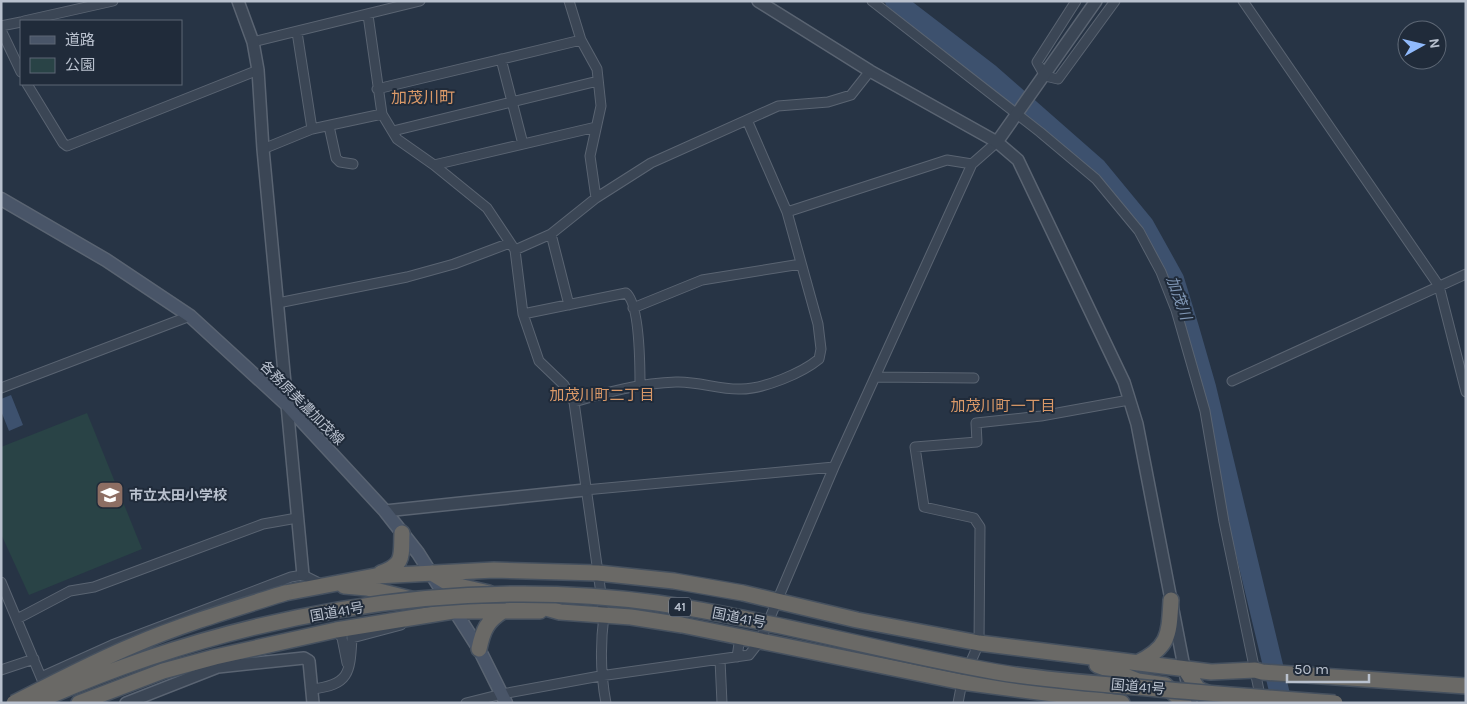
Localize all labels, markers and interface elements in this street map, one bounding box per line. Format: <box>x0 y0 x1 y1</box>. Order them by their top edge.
legend <box>20 20 182 85</box>
north arrow <box>1397 20 1447 70</box>
text: 道路 <box>65 31 95 49</box>
text: N <box>1425 37 1443 49</box>
text: 公園 <box>65 56 95 74</box>
district label: 加茂川町 <box>391 88 455 107</box>
water label: 加茂川 <box>1163 274 1196 324</box>
street label: 各務原美濃加茂線 <box>256 357 348 449</box>
district label: 加茂川町二丁目 <box>549 386 655 404</box>
district label: 加茂川町一丁目 <box>950 397 1056 415</box>
school or university icon: 市立太田小学校 <box>95 480 125 510</box>
place label: 市立太田小学校 <box>129 487 227 504</box>
road number: 41 <box>669 598 691 616</box>
street label: 国道41号 <box>309 599 365 625</box>
street label: 国道41号 <box>711 604 767 632</box>
scale bar <box>1287 652 1370 684</box>
text: 50 m <box>1294 660 1329 678</box>
street label: 国道41号 <box>1110 676 1166 698</box>

